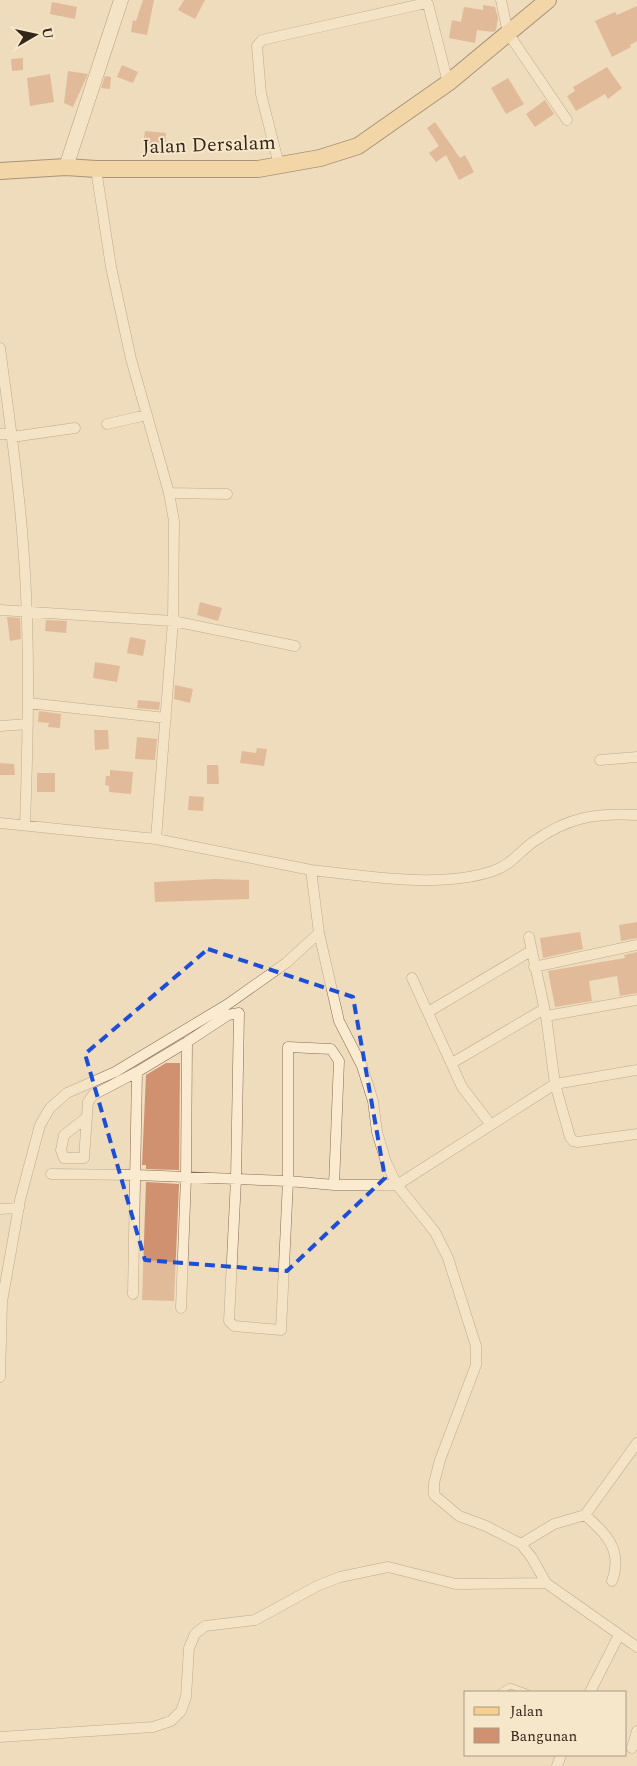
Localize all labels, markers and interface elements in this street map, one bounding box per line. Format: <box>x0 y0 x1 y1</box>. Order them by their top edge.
north arrow <box>10 10 60 60</box>
text: U <box>36 26 59 41</box>
street label: Jalan Dersalam <box>142 128 276 162</box>
legend <box>464 1691 627 1756</box>
text: Jalan <box>510 1700 543 1723</box>
text: Bangunan <box>510 1725 577 1748</box>

